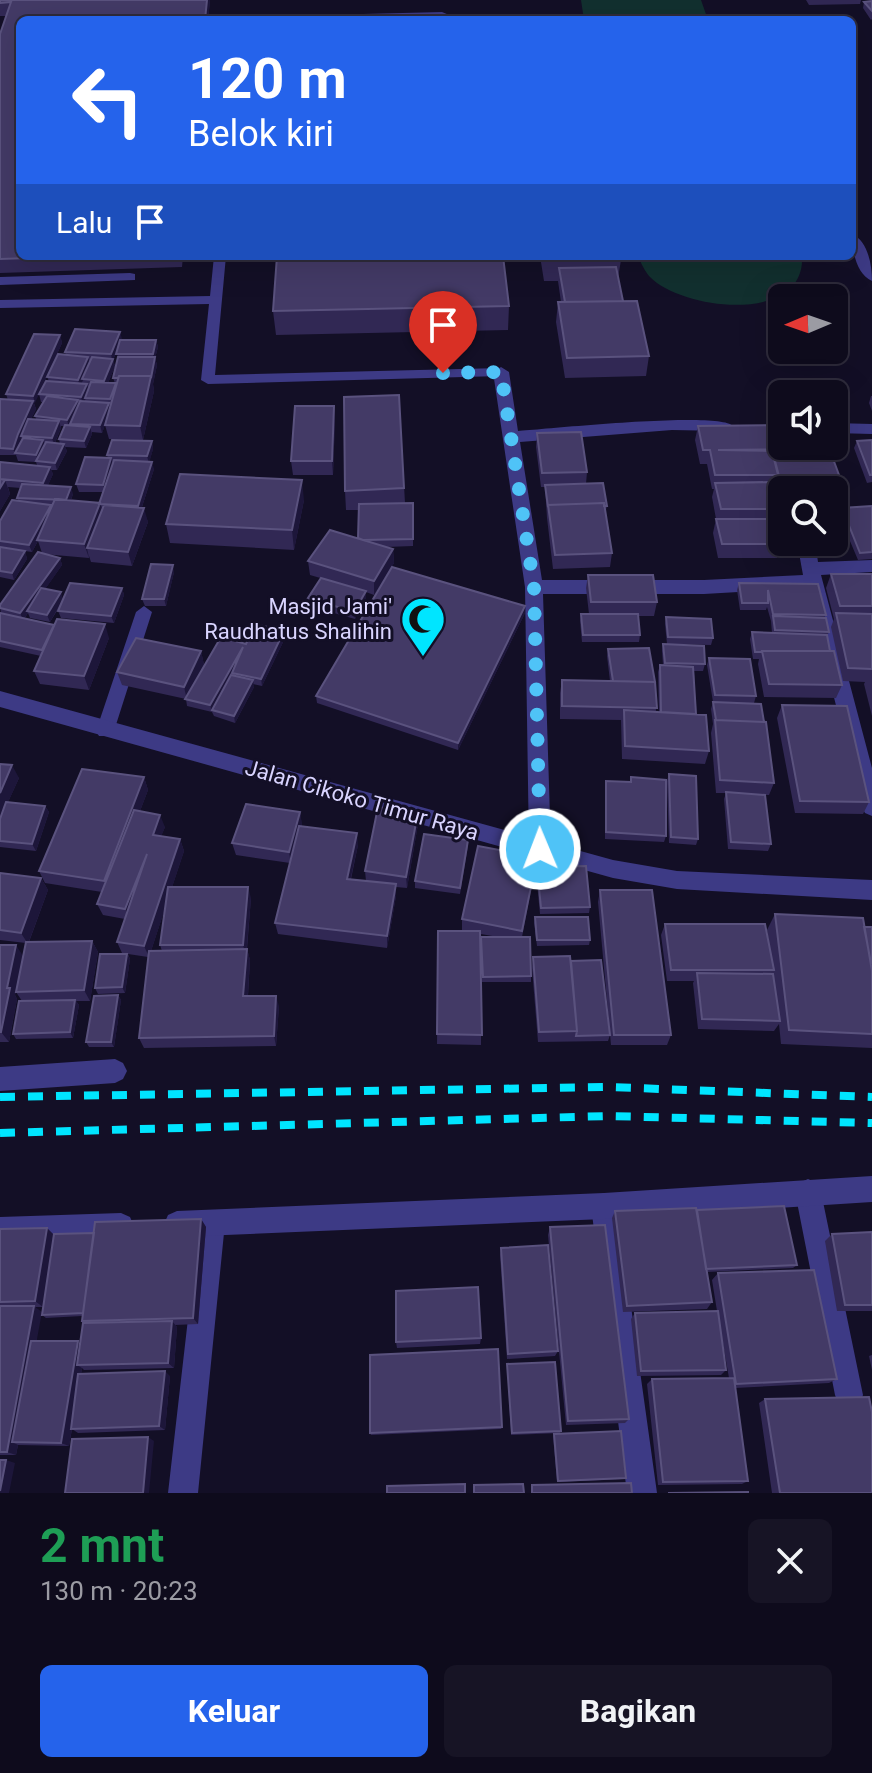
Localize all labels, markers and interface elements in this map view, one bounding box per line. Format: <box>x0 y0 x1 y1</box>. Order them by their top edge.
text: 120 m <box>188 46 347 112</box>
icon: left <box>56 48 160 152</box>
text: Belok kiri <box>188 113 334 155</box>
icon: arrive <box>128 200 172 244</box>
text: Lalu <box>56 205 112 240</box>
north arrow <box>768 284 848 364</box>
map controls <box>768 284 848 556</box>
pin <box>409 291 477 373</box>
icon: arrive <box>421 303 465 347</box>
button: sound <box>768 380 848 460</box>
button: search <box>768 476 848 556</box>
place label: Masjid Jami' Raudhatus Shalihin <box>204 594 392 644</box>
mosque icon: Masjid Jami' Raudhatus Shalihin <box>399 595 447 658</box>
street label: Jalan Cikoko Timur Raya <box>242 755 482 845</box>
position arrow <box>498 807 582 891</box>
text: 2 mnt <box>40 1517 164 1574</box>
button: close <box>748 1519 832 1603</box>
text: 130 m · 20:23 <box>40 1576 198 1606</box>
button: Keluar <box>40 1665 428 1757</box>
button: Bagikan <box>444 1665 832 1757</box>

